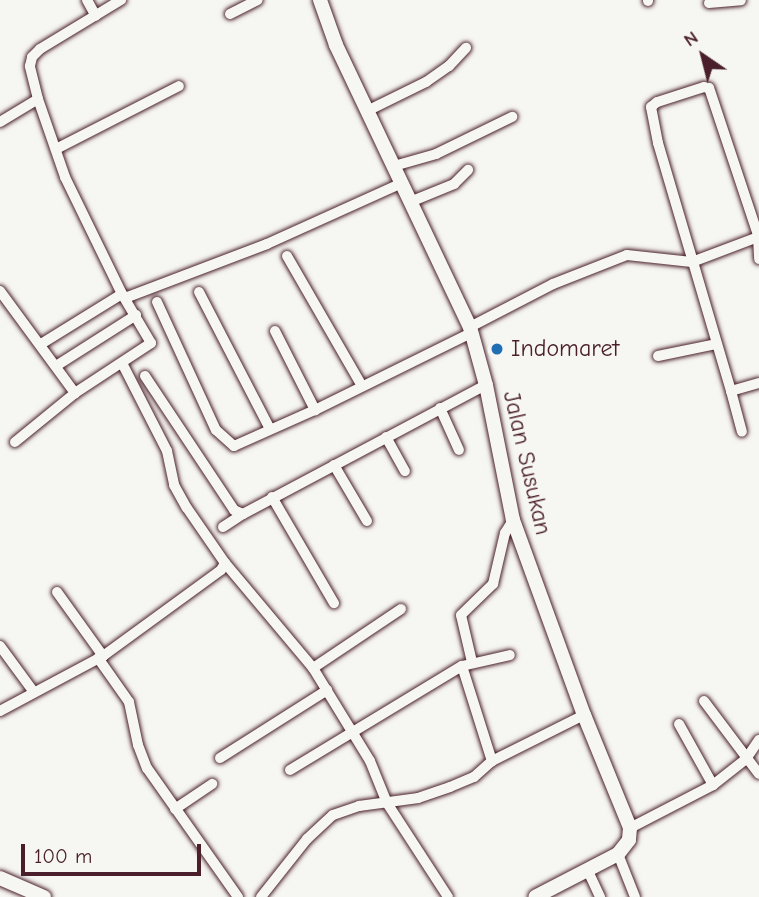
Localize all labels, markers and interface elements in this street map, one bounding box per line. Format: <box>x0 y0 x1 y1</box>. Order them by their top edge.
north arrow <box>668 21 738 91</box>
text: N <box>680 26 702 51</box>
place label: Indomaret <box>511 335 619 363</box>
marker: Indomaret <box>489 341 505 357</box>
street label: Jalan Susukan <box>496 388 558 538</box>
scale bar <box>24 830 205 874</box>
text: 100 m <box>34 844 92 868</box>

